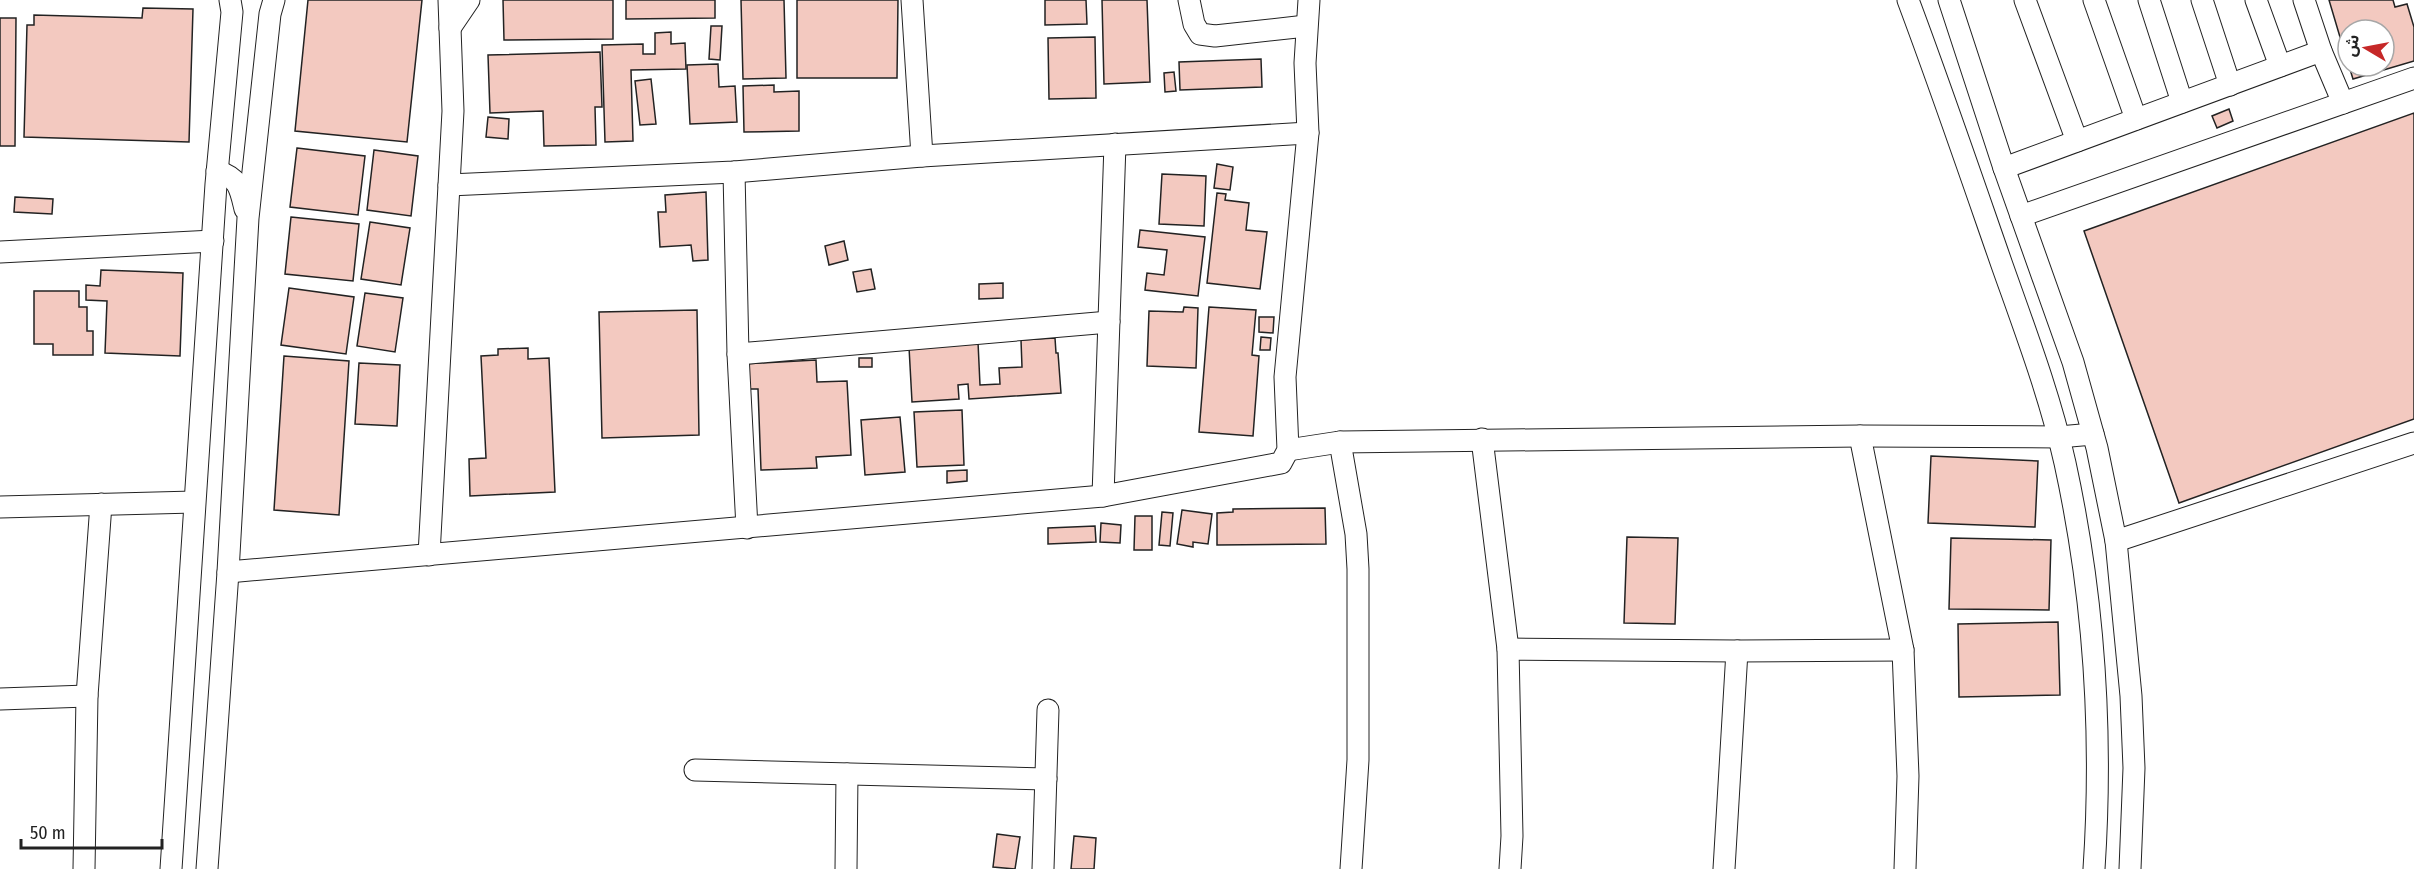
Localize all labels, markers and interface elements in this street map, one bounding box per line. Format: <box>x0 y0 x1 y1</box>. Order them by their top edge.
north arrow <box>2336 18 2396 78</box>
text: ش <box>2340 33 2363 58</box>
scale bar <box>21 812 162 850</box>
text: 50 m <box>30 822 66 844</box>

